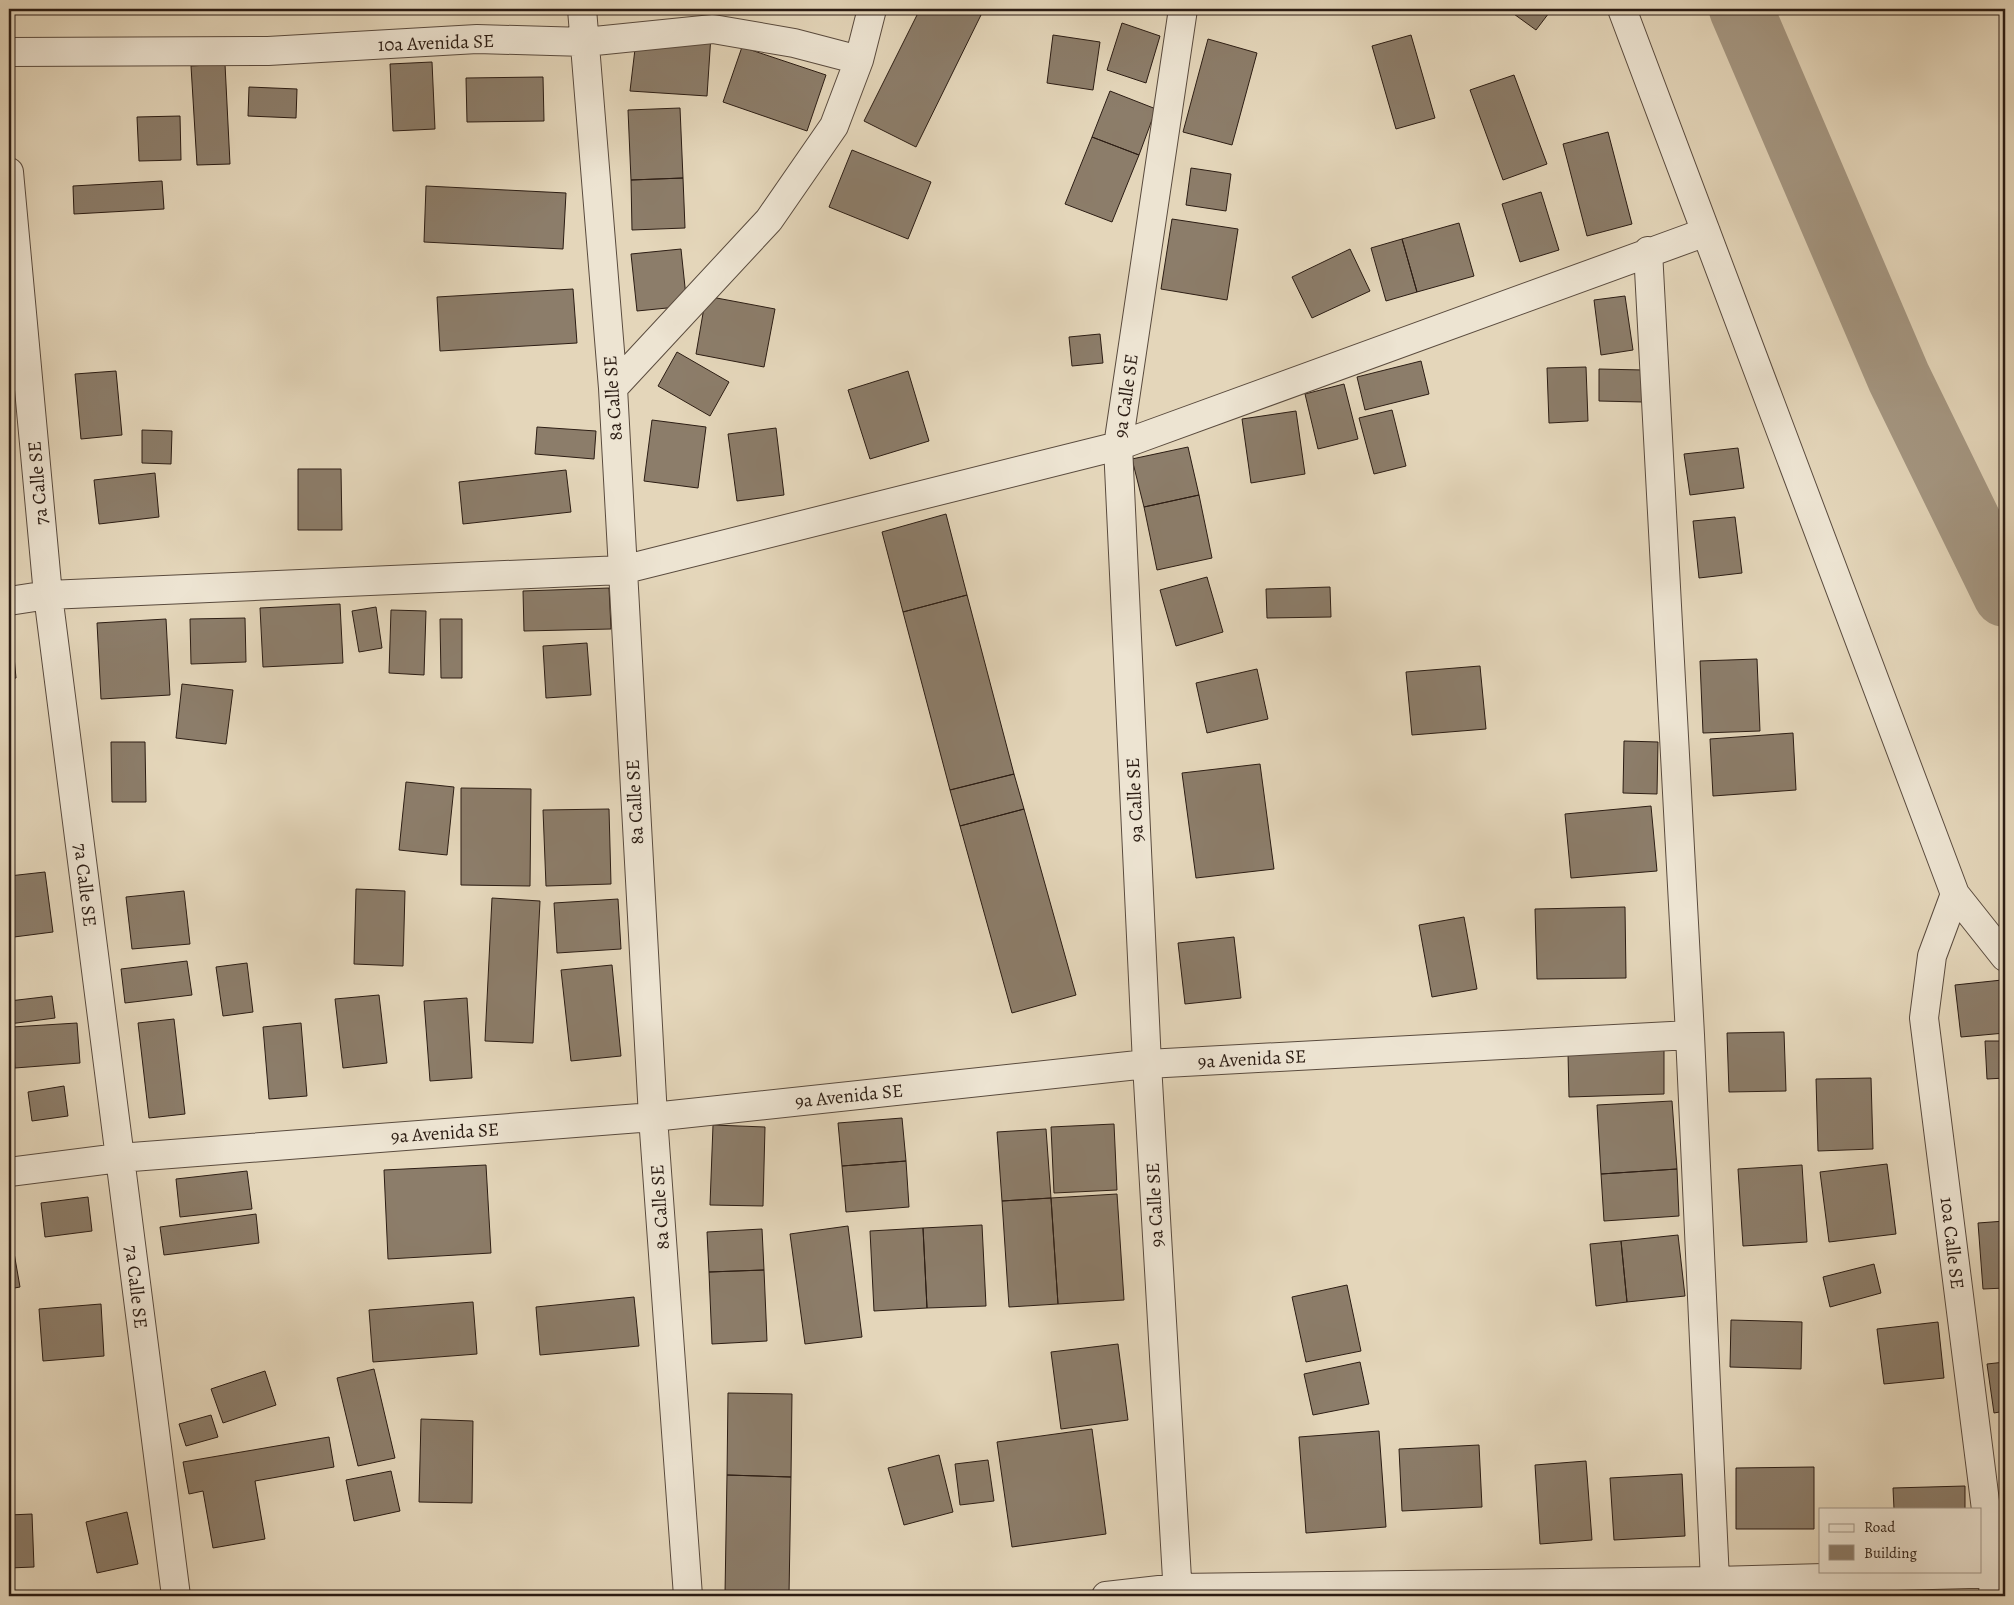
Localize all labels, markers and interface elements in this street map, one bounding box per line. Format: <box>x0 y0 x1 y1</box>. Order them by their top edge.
street label: 10a Avenida SE <box>377 28 495 58</box>
street label: 9a Calle SE <box>1107 352 1145 440</box>
street label: 8a Calle SE <box>597 354 629 442</box>
street label: 7a Calle SE <box>21 440 55 526</box>
street label: 9a Calle SE <box>1120 757 1150 843</box>
street label: 8a Calle SE <box>620 759 650 845</box>
street label: 7a Calle SE <box>67 842 103 928</box>
street label: 9a Avenida SE <box>1197 1043 1307 1075</box>
street label: 9a Avenida SE <box>794 1077 904 1115</box>
street label: 9a Avenida SE <box>390 1116 500 1150</box>
street label: 9a Calle SE <box>1140 1162 1170 1248</box>
street label: 8a Calle SE <box>644 1163 676 1251</box>
street label: 10a Calle SE <box>1933 1195 1971 1291</box>
street label: 7a Calle SE <box>118 1244 154 1330</box>
legend <box>1819 1508 1982 1572</box>
text: Road <box>1864 1517 1896 1537</box>
text: Building <box>1864 1543 1917 1563</box>

